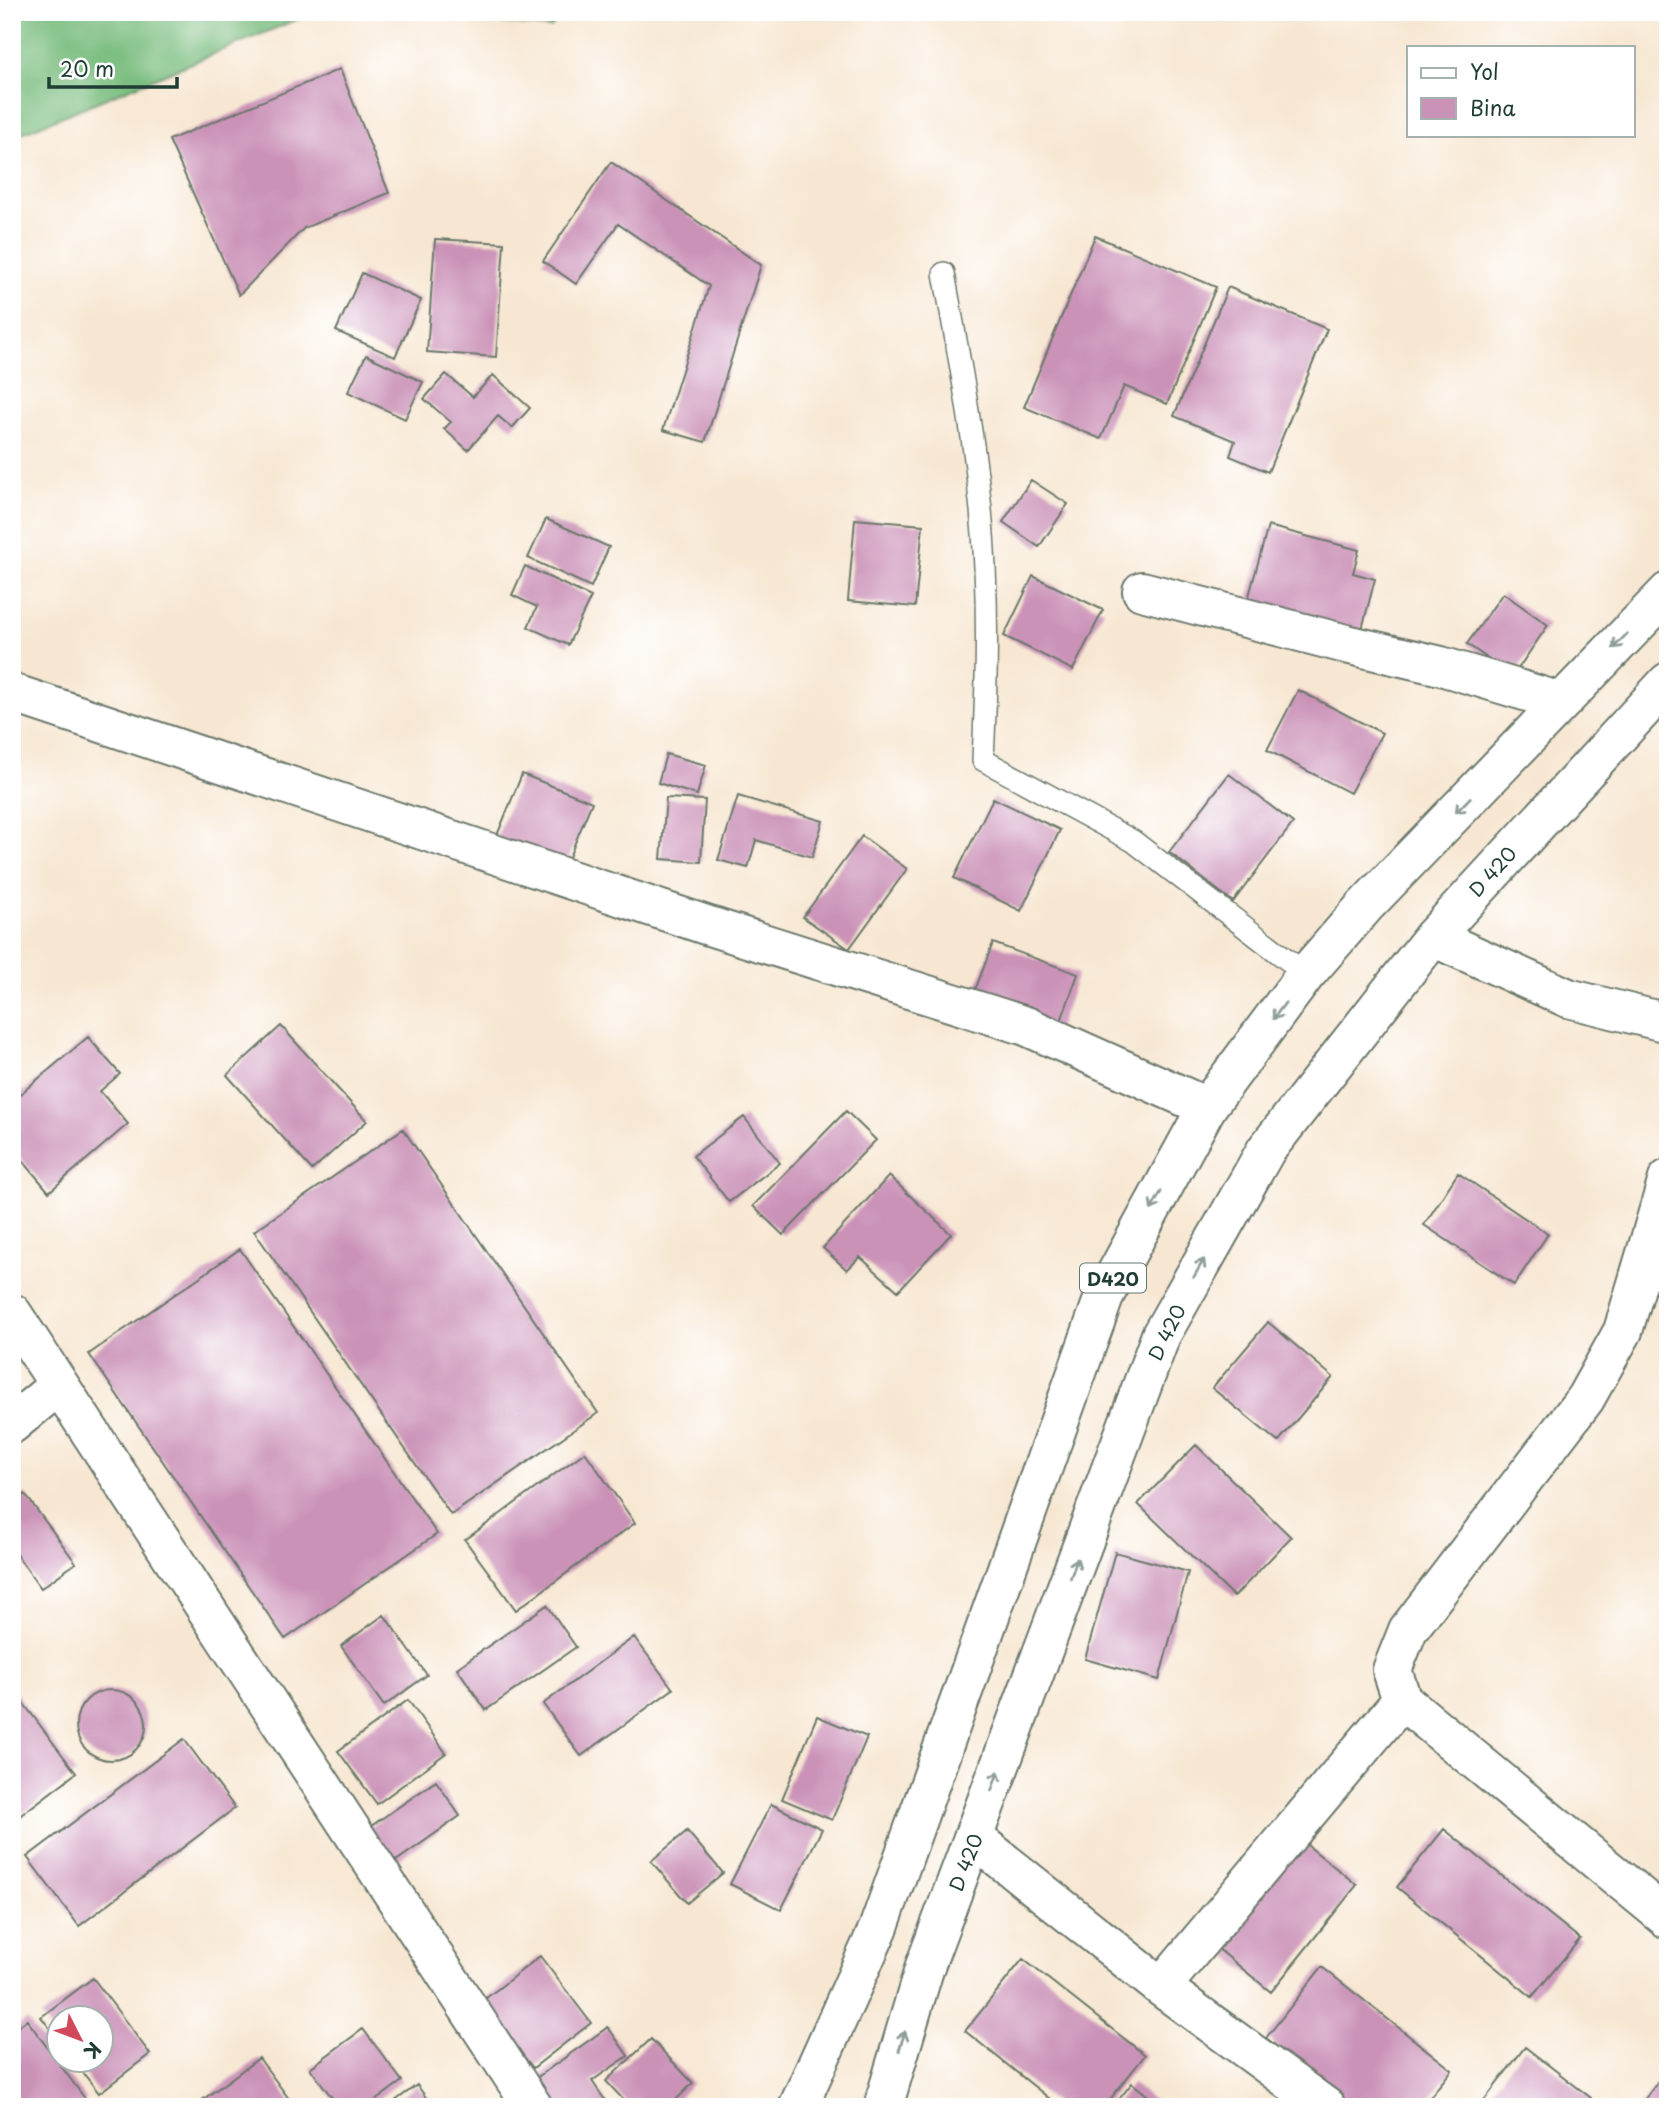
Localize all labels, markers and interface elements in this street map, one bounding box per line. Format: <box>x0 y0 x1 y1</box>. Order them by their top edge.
scale bar <box>49 46 177 90</box>
legend <box>1407 46 1634 136</box>
text: 20 m <box>60 52 114 84</box>
text: Yol <box>1470 55 1499 87</box>
text: Bina <box>1470 91 1516 123</box>
one-way arrow <box>1612 632 1629 649</box>
one-way arrow <box>1454 796 1471 813</box>
street label: D 420 <box>1462 839 1522 903</box>
one-way arrow <box>1272 1001 1286 1020</box>
one-way arrow <box>1148 1191 1162 1211</box>
one-way arrow <box>1193 1258 1206 1279</box>
road number: D420 <box>1080 1264 1146 1293</box>
street label: D 420 <box>1140 1299 1192 1365</box>
one-way arrow <box>1069 1557 1082 1579</box>
one-way arrow <box>990 1771 1002 1793</box>
street label: D 420 <box>941 1829 989 1895</box>
north arrow <box>46 2004 116 2074</box>
one-way arrow <box>897 2031 910 2053</box>
text: K <box>78 2037 108 2066</box>

